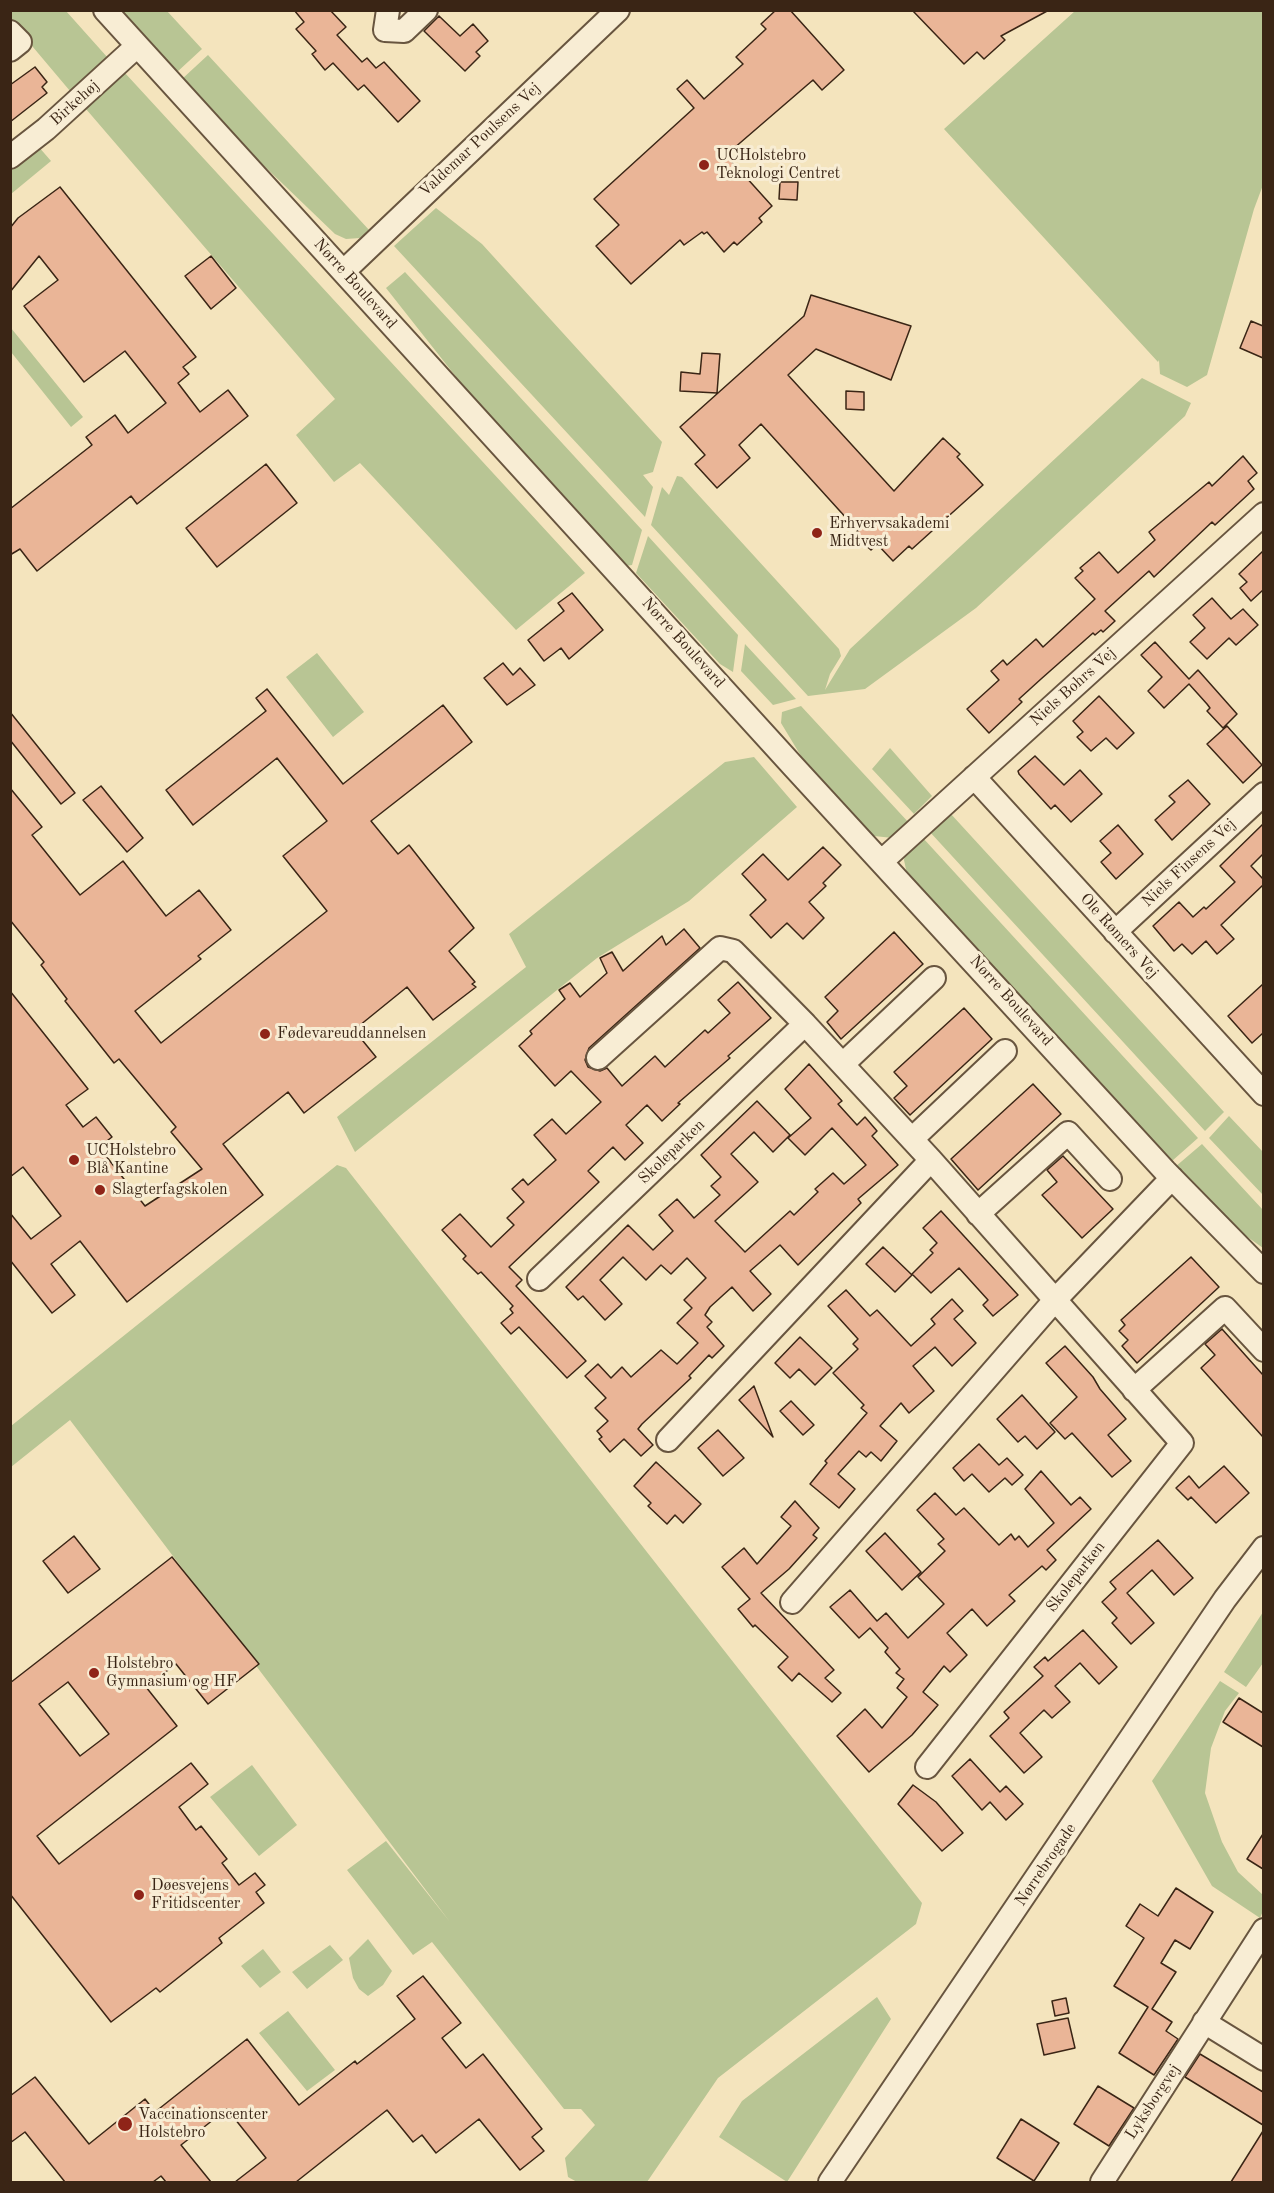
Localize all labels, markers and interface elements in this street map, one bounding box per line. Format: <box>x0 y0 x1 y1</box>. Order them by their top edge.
street label: Birkehøj <box>47 76 103 130</box>
street label: Valdemar Poulsens Vej <box>415 79 545 201</box>
place label: UCHolstebro Teknologi Centret <box>716 146 840 184</box>
marker: UCHolstebro Teknologi Centret <box>697 158 711 172</box>
street label: Nørre Boulevard <box>309 235 401 333</box>
place label: Erhvervsakademi Midtvest <box>829 514 949 552</box>
marker: Erhvervsakademi Midtvest <box>810 526 824 540</box>
street label: Nørre Boulevard <box>637 594 729 692</box>
street label: Niels Bohrs Vej <box>1026 643 1120 731</box>
street label: Niels Finsens Vej <box>1138 815 1240 911</box>
street label: Ole Rømers Vej <box>1076 889 1162 983</box>
street label: Nørre Boulevard <box>965 952 1057 1050</box>
place label: Fødevareuddannelsen <box>277 1024 426 1044</box>
marker: Fødevareuddannelsen <box>258 1027 272 1041</box>
street label: Skoleparken <box>635 1116 709 1188</box>
place label: UCHolstebro Blå Kantine <box>86 1141 176 1179</box>
marker: UCHolstebro Blå Kantine <box>67 1153 81 1167</box>
place label: Slagterfagskolen <box>112 1180 228 1200</box>
marker: Slagterfagskolen <box>93 1183 107 1197</box>
street label: Skoleparken <box>1042 1538 1110 1616</box>
place label: Holstebro Gymnasium og HF <box>106 1654 237 1692</box>
marker: Holstebro Gymnasium og HF <box>87 1666 101 1680</box>
street label: Nørrebrogade <box>1011 1820 1081 1910</box>
place label: Døesvejens Fritidscenter <box>151 1876 240 1914</box>
marker: Døesvejens Fritidscenter <box>132 1888 146 1902</box>
street label: Lyksborgvej <box>1122 2061 1184 2143</box>
place label: Vaccinationscenter Holstebro <box>138 2105 268 2143</box>
marker: Vaccinationscenter Holstebro <box>116 2115 134 2133</box>

